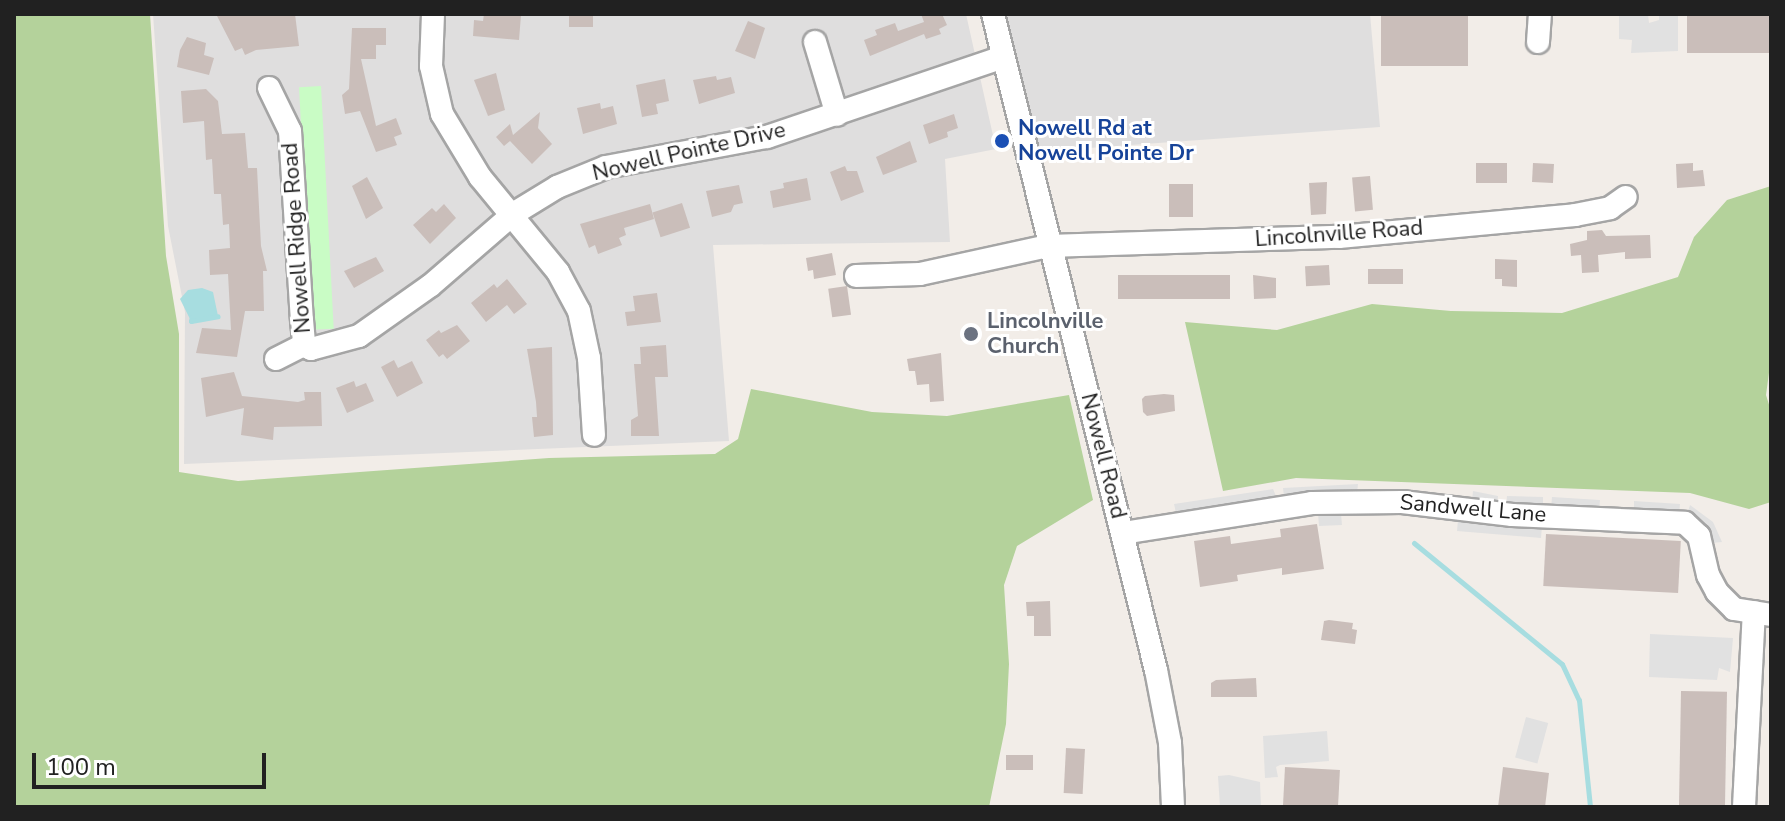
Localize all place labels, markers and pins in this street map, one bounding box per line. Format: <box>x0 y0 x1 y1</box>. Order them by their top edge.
place label: Nowell Rd at Nowell Pointe Dr <box>1018 115 1194 166</box>
marker: Nowell Rd at Nowell Pointe Dr <box>993 132 1011 150</box>
place label: Lincolnville Church <box>987 308 1104 360</box>
marker: Lincolnville Church <box>962 325 980 343</box>

